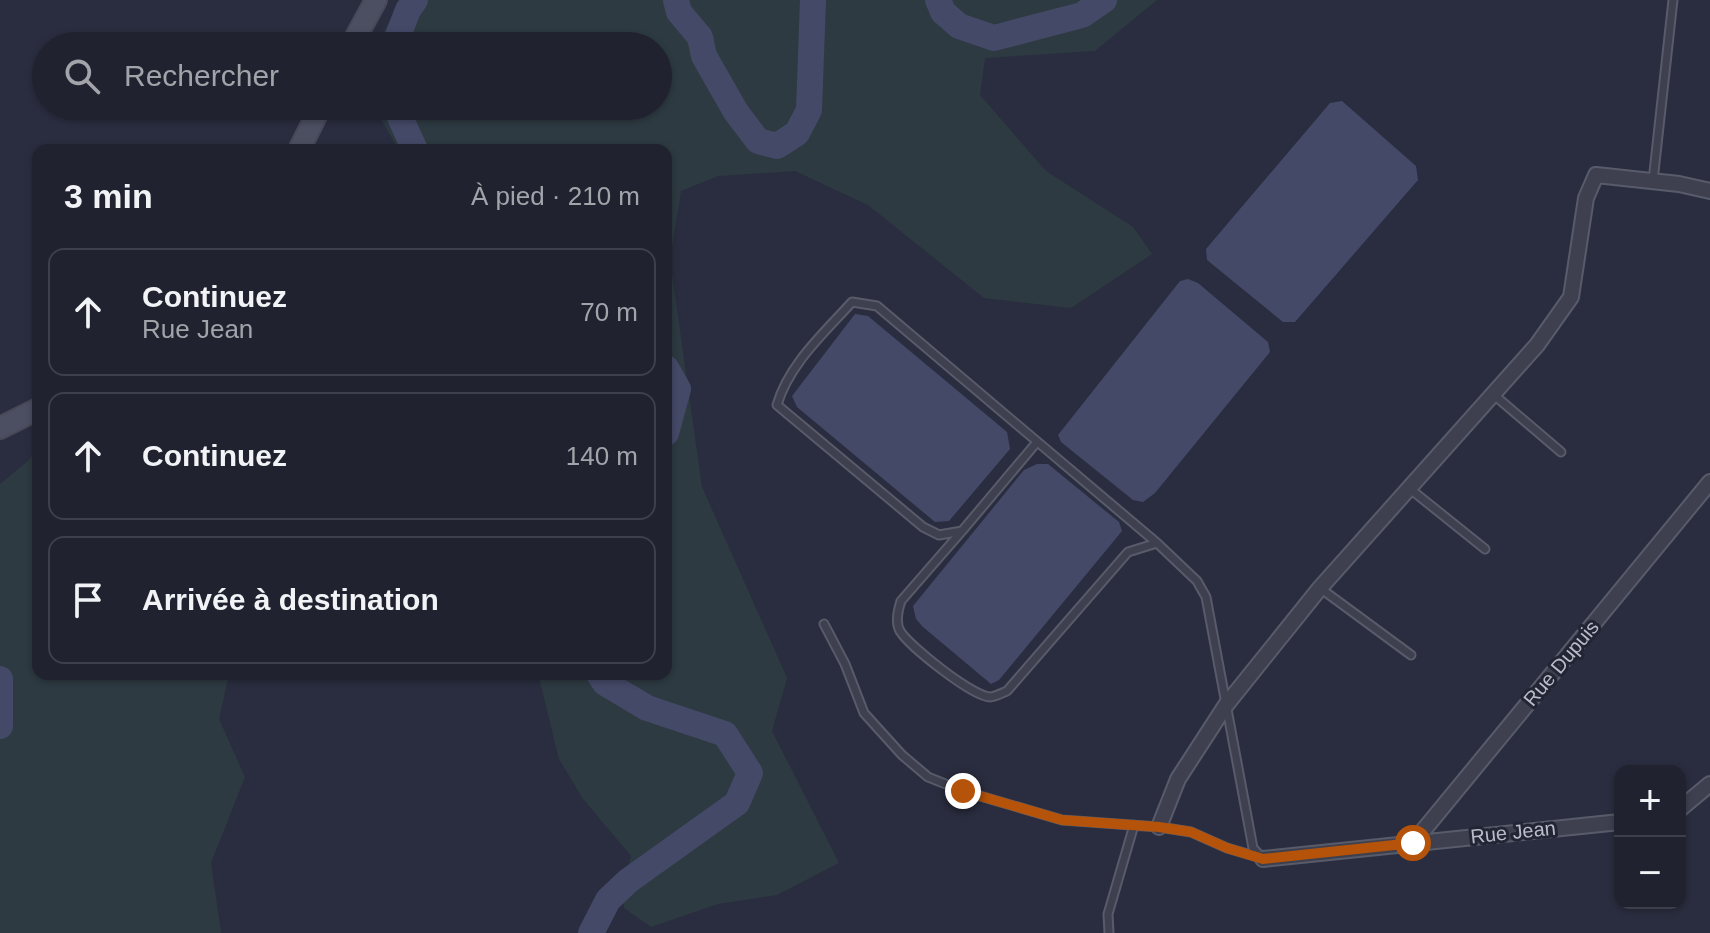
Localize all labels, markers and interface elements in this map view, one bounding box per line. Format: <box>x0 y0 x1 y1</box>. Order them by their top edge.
search box <box>32 32 672 120</box>
icon: search <box>60 54 104 98</box>
text: Rechercher <box>124 59 279 92</box>
text: 3 min <box>64 177 153 215</box>
text: À pied · 210 m <box>471 181 640 211</box>
text: Continuez <box>142 280 287 313</box>
icon: ahead <box>66 290 110 334</box>
text: 70 m <box>580 297 638 327</box>
text: Rue Jean <box>142 314 253 344</box>
icon: ahead <box>66 434 110 478</box>
text: Continuez <box>142 439 287 472</box>
text: 140 m <box>566 441 638 471</box>
icon: arrive <box>66 578 110 622</box>
text: Arrivée à destination <box>142 583 439 616</box>
street label: Rue Dupuis <box>1519 616 1603 710</box>
map controls <box>1614 765 1686 909</box>
button: + <box>1614 765 1686 837</box>
route end <box>945 773 981 809</box>
street label: Rue Jean <box>1469 817 1557 847</box>
route start <box>1395 825 1431 861</box>
button: − <box>1614 837 1686 909</box>

